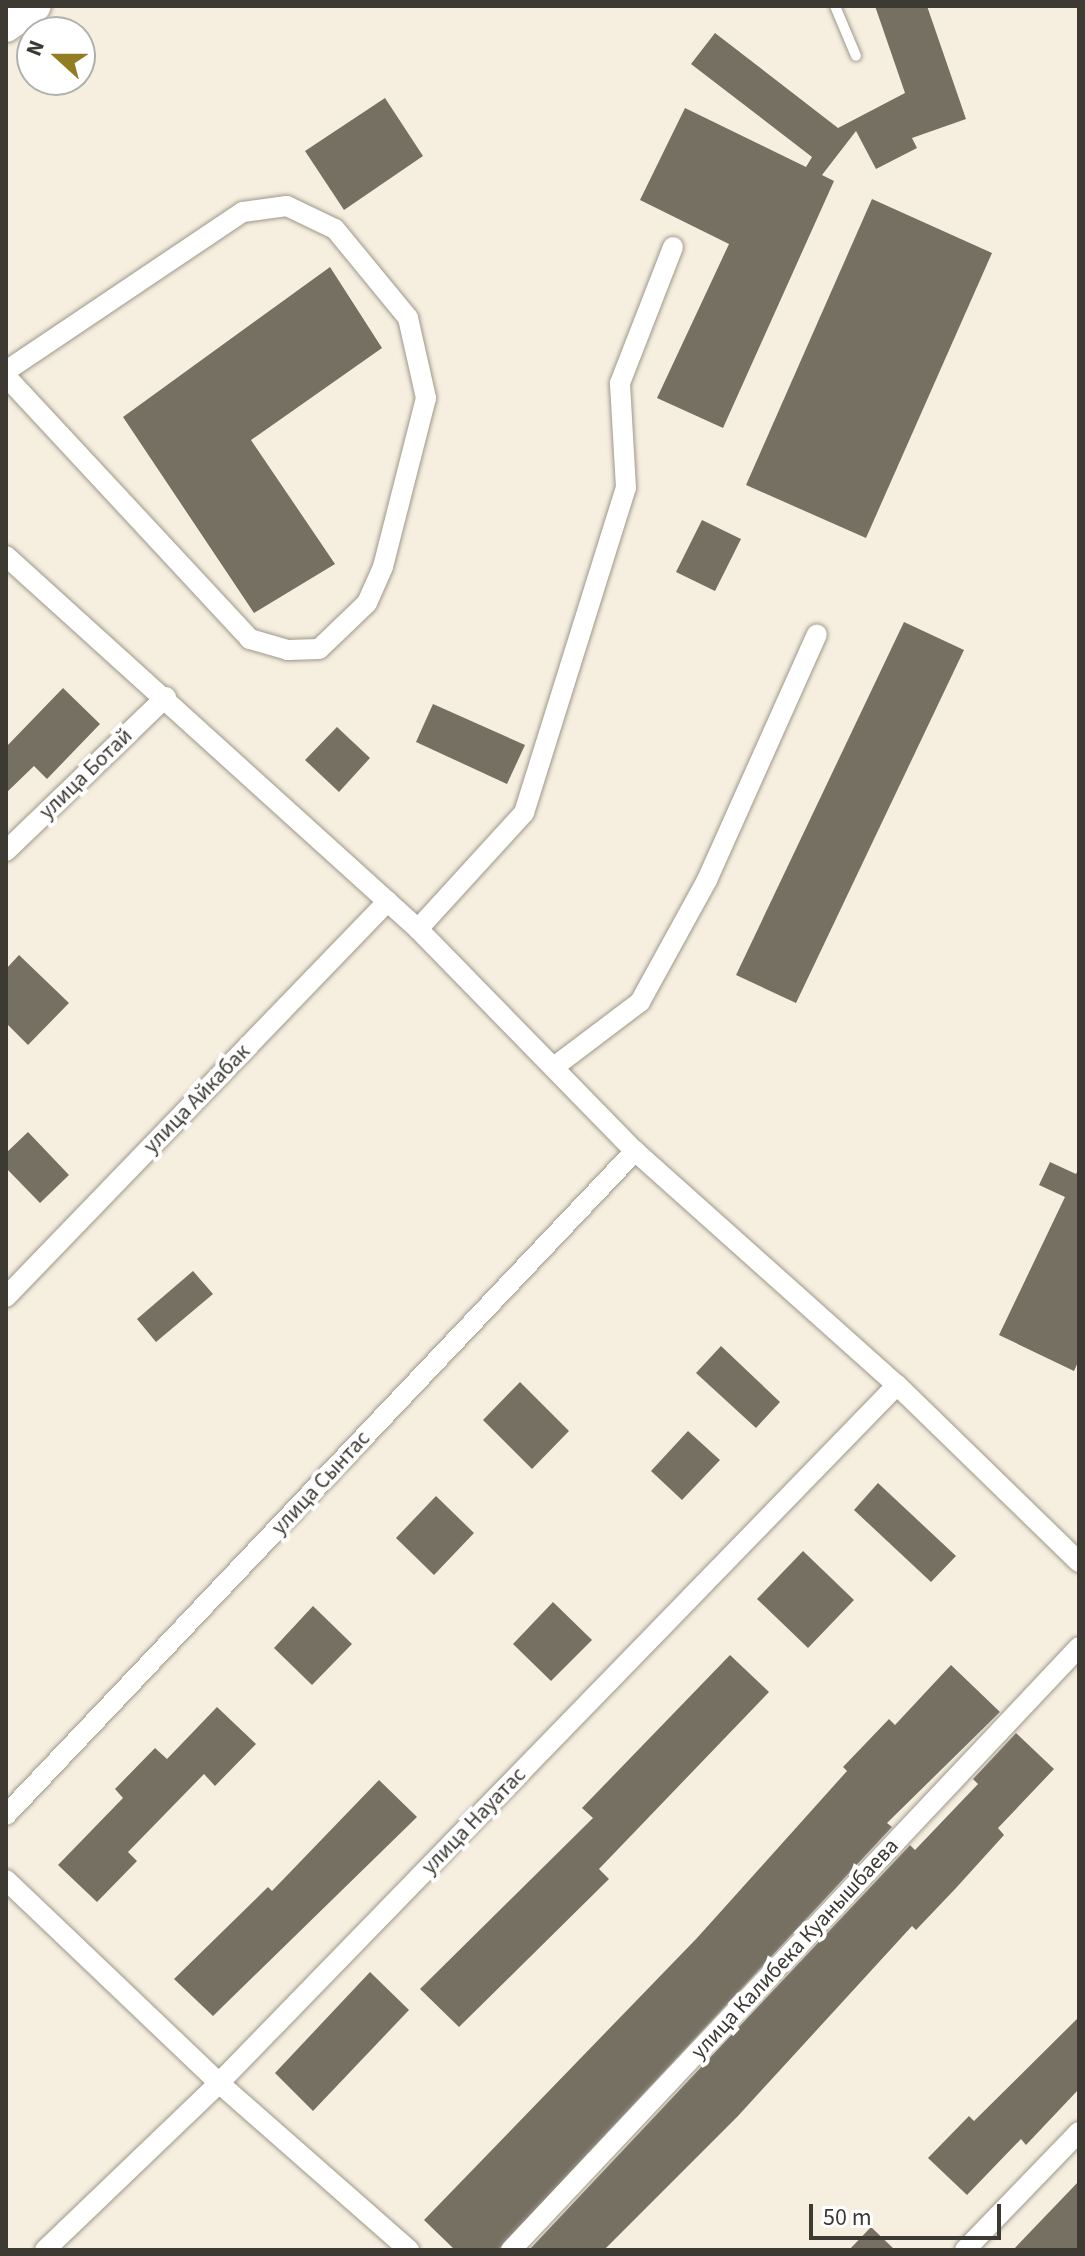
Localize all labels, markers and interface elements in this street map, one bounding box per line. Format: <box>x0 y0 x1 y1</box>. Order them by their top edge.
north arrow <box>16 16 96 96</box>
text: N <box>18 36 53 61</box>
street label: улица Ботай <box>34 723 138 825</box>
street label: улица Айкабак <box>138 1039 256 1159</box>
street label: улица Сынтас <box>266 1426 376 1540</box>
street label: улица Науатас <box>416 1762 532 1880</box>
street label: улица Калибека Куанышбаева <box>686 1833 904 2065</box>
scale bar <box>813 2188 1005 2238</box>
text: 50 m <box>823 2200 872 2235</box>

